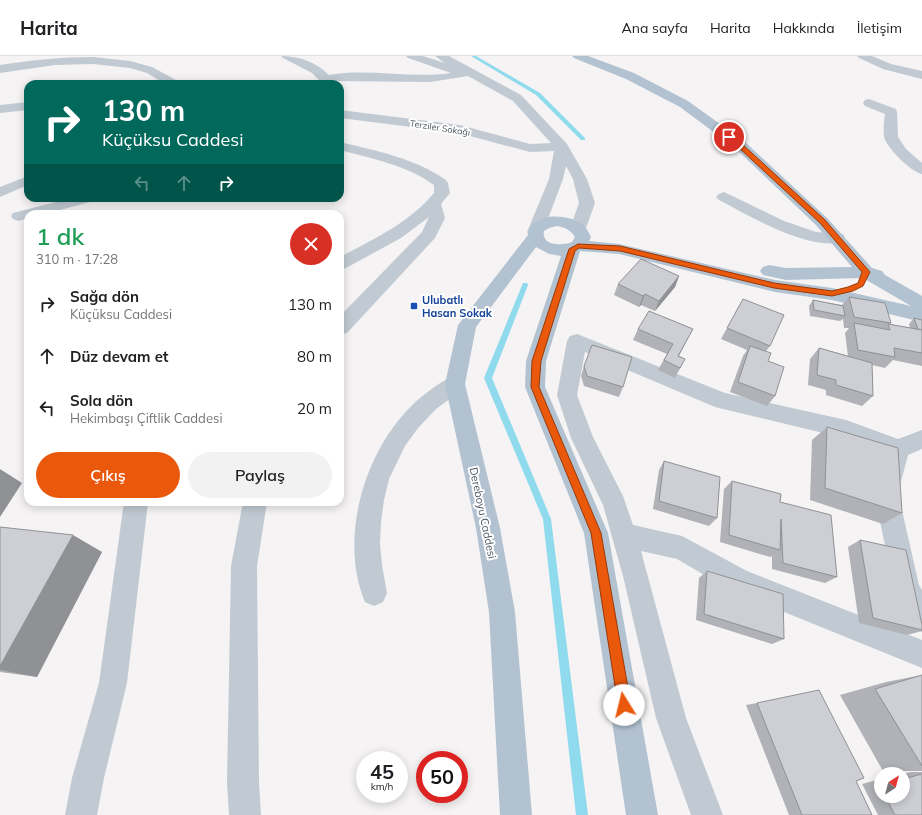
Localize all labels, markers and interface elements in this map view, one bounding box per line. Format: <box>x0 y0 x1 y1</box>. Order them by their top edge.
text: Harita <box>20 16 78 40</box>
text: Ana sayfa <box>621 19 688 37</box>
text: Harita <box>710 19 751 37</box>
text: Hakkında <box>773 19 835 37</box>
text: İletişim <box>857 19 902 37</box>
text: 130 m <box>102 93 185 128</box>
icon: right <box>36 96 88 148</box>
street label: Terziler Sokağı <box>409 117 471 138</box>
pin <box>712 120 746 154</box>
icon: arrive <box>718 126 740 148</box>
text: Küçüksu Caddesi <box>102 128 243 151</box>
icon: left <box>131 172 153 194</box>
icon: ahead <box>173 172 195 194</box>
icon: right <box>215 172 237 194</box>
text: 1 dk <box>36 221 84 251</box>
button: close <box>290 223 332 265</box>
text: 310 m · 17:28 <box>36 251 118 267</box>
text: Sağa dön <box>70 287 139 306</box>
icon: right <box>36 293 58 315</box>
place label: Ulubatlı Hasan Sokak <box>422 293 493 320</box>
text: 130 m <box>288 295 332 314</box>
marker: Ulubatlı Hasan Sokak <box>409 301 419 311</box>
text: Küçüksu Caddesi <box>70 306 172 322</box>
icon: ahead <box>36 345 58 367</box>
text: Düz devam et <box>70 347 169 366</box>
text: 80 m <box>297 347 332 366</box>
text: Sola dön <box>70 391 133 410</box>
icon: left <box>36 397 58 419</box>
text: 20 m <box>297 399 332 418</box>
text: Hekimbaşı Çiftlik Caddesi <box>70 410 223 426</box>
button: Çıkış <box>36 452 180 498</box>
button: Paylaş <box>188 452 332 498</box>
street label: Dereboyu Caddesi <box>466 466 500 560</box>
position arrow <box>603 684 645 726</box>
speed limit sign: 50 <box>416 751 468 803</box>
text: 45 <box>370 759 394 784</box>
north arrow <box>874 767 910 803</box>
map controls <box>874 767 910 803</box>
text: km/h <box>371 780 393 793</box>

